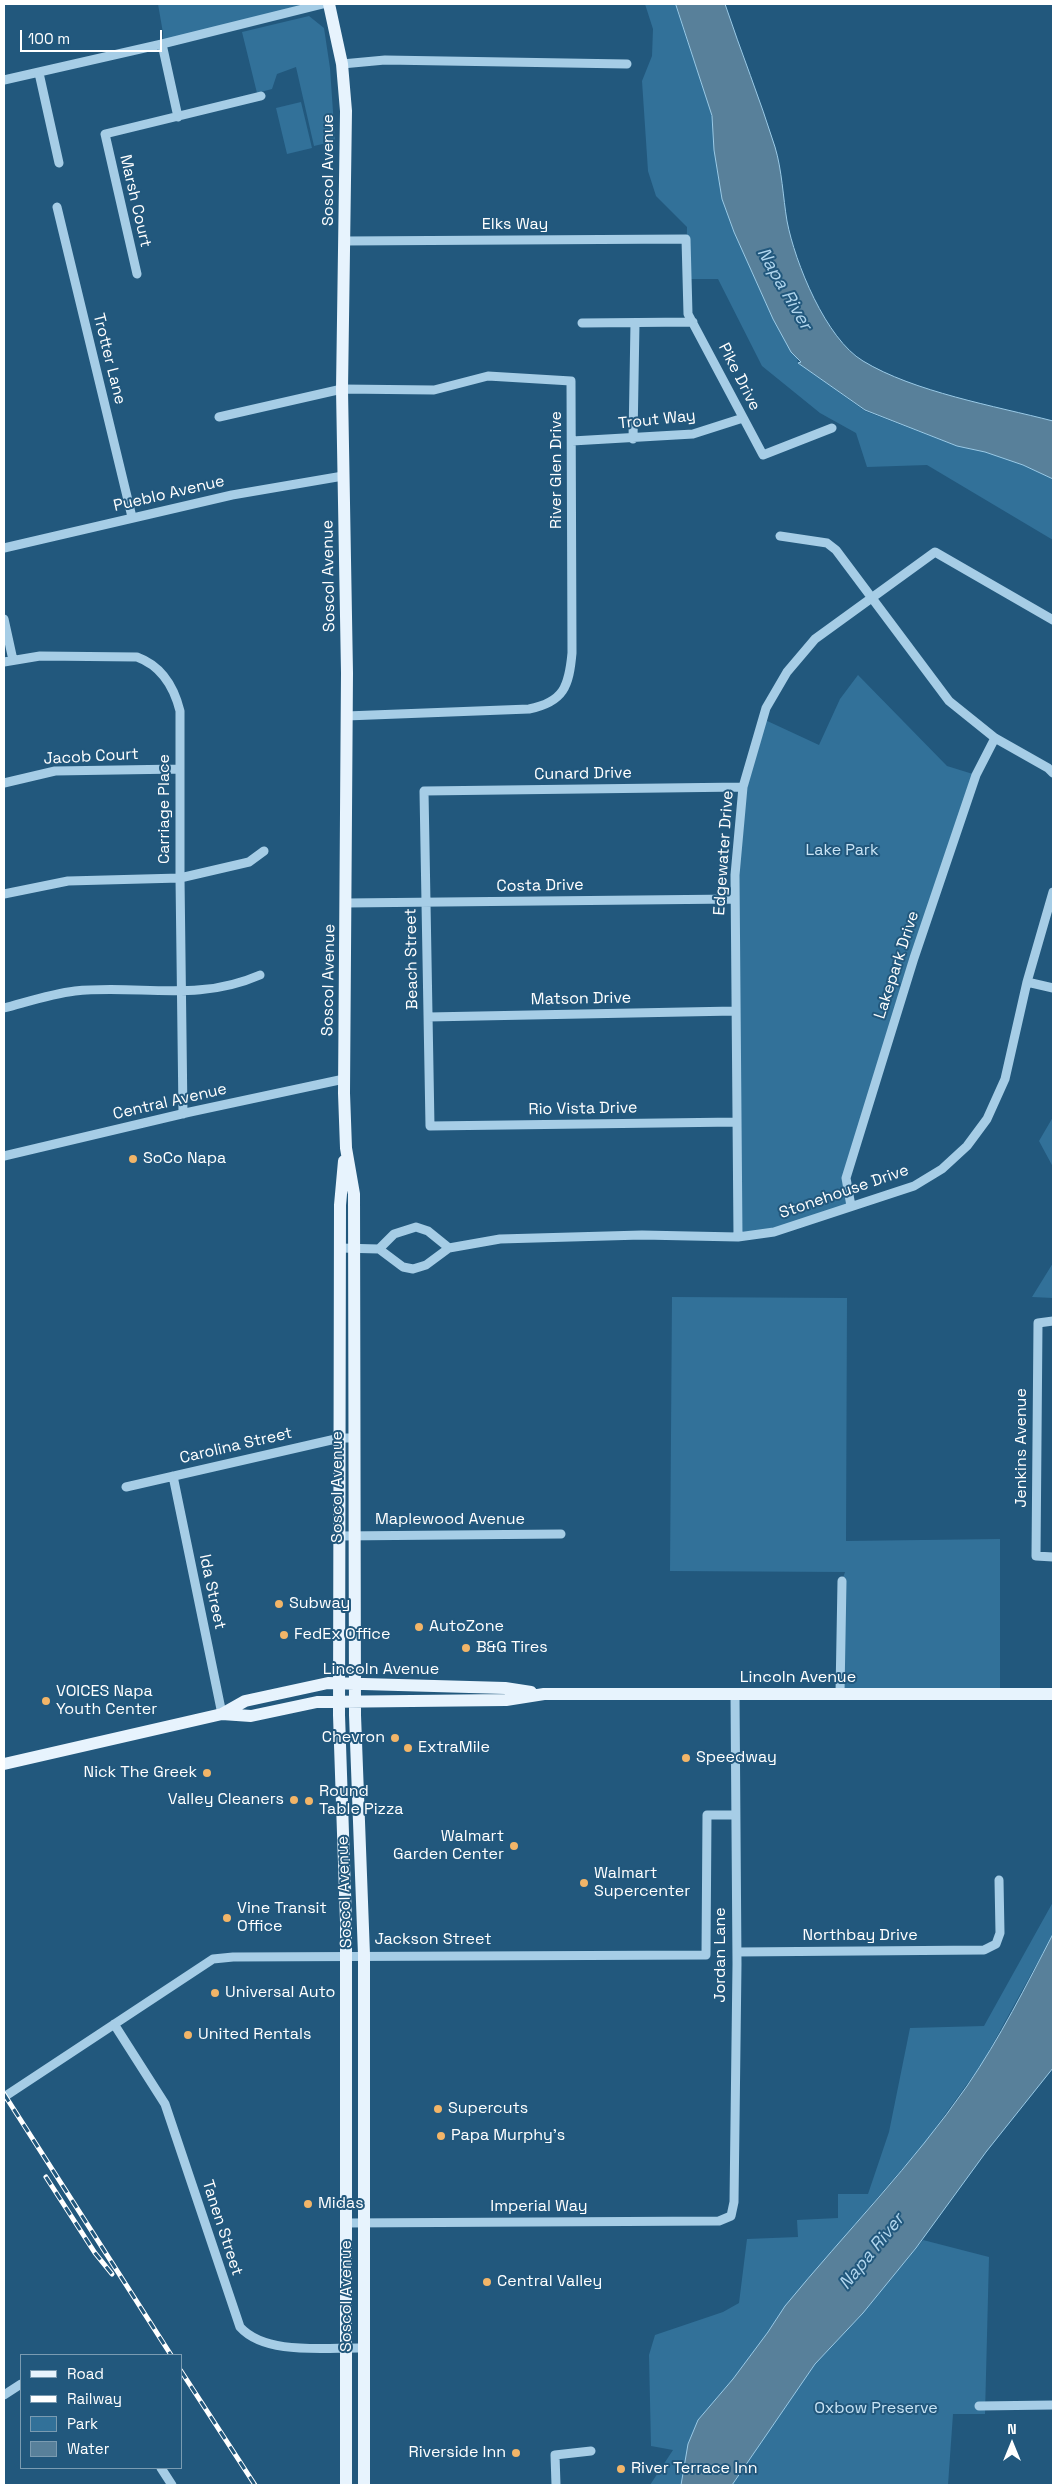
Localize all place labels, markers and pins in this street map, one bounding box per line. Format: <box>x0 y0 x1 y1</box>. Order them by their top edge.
place label: SoCo Napa <box>143 1149 226 1169</box>
marker: SoCo Napa <box>127 1153 139 1165</box>
place label: Subway <box>289 1594 350 1614</box>
marker: Subway <box>273 1598 285 1610</box>
place label: AutoZone <box>429 1617 504 1637</box>
marker: AutoZone <box>413 1621 425 1633</box>
place label: FedEx Office <box>294 1625 390 1645</box>
marker: FedEx Office <box>278 1629 290 1641</box>
place label: B&G Tires <box>476 1638 548 1658</box>
marker: B&G Tires <box>460 1642 472 1654</box>
place label: VOICES Napa Youth Center <box>56 1682 157 1720</box>
marker: VOICES Napa Youth Center <box>40 1695 52 1707</box>
place label: Chevron <box>322 1728 385 1748</box>
marker: Chevron <box>389 1732 401 1744</box>
place label: ExtraMile <box>418 1738 490 1758</box>
marker: ExtraMile <box>402 1742 414 1754</box>
place label: Speedway <box>696 1748 777 1768</box>
marker: Speedway <box>680 1752 692 1764</box>
place label: Nick The Greek <box>84 1763 197 1783</box>
marker: Nick The Greek <box>201 1767 213 1779</box>
place label: Round Table Pizza <box>319 1782 403 1820</box>
place label: Valley Cleaners <box>168 1790 284 1810</box>
marker: Valley Cleaners <box>288 1794 300 1806</box>
marker: Round Table Pizza <box>303 1795 315 1807</box>
place label: Walmart Garden Center <box>393 1827 504 1865</box>
marker: Walmart Garden Center <box>508 1840 520 1852</box>
place label: Walmart Supercenter <box>594 1864 690 1902</box>
marker: Walmart Supercenter <box>578 1877 590 1889</box>
place label: Vine Transit Office <box>237 1899 327 1937</box>
marker: Vine Transit Office <box>221 1912 233 1924</box>
place label: Universal Auto <box>225 1983 335 2003</box>
marker: Universal Auto <box>209 1987 221 1999</box>
place label: United Rentals <box>198 2025 311 2045</box>
marker: United Rentals <box>182 2029 194 2041</box>
place label: Supercuts <box>448 2099 528 2119</box>
marker: Supercuts <box>432 2103 444 2115</box>
place label: Papa Murphy's <box>451 2126 565 2146</box>
marker: Papa Murphy's <box>435 2130 447 2142</box>
place label: Midas <box>318 2194 364 2214</box>
marker: Midas <box>302 2198 314 2210</box>
place label: Central Valley <box>497 2272 602 2292</box>
marker: Central Valley <box>481 2276 493 2288</box>
place label: Riverside Inn <box>409 2443 506 2463</box>
marker: Riverside Inn <box>510 2447 522 2459</box>
place label: River Terrace Inn <box>631 2459 758 2479</box>
marker: River Terrace Inn <box>615 2463 627 2475</box>

